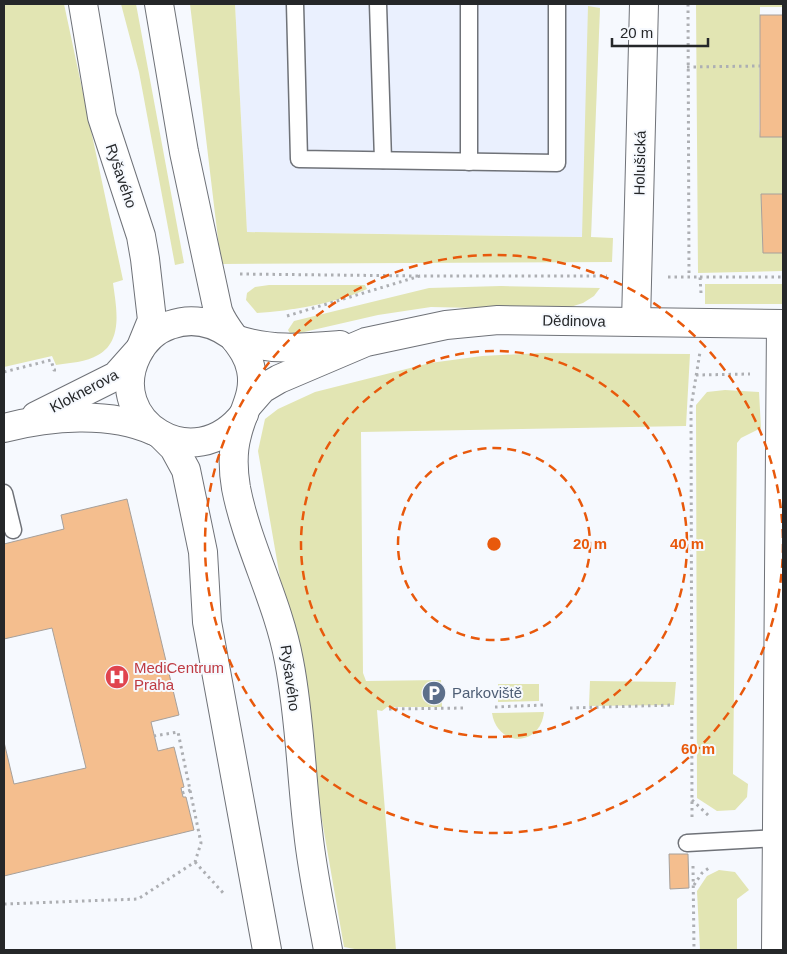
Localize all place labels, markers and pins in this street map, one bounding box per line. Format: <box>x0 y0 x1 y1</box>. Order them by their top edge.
centre of rings <box>485 535 503 553</box>
place label: MediCentrum Praha <box>134 659 224 693</box>
hospital icon: MediCentrum Praha <box>104 664 130 690</box>
parking icon: Parkoviště <box>421 680 447 706</box>
place label: Parkoviště <box>452 684 522 701</box>

